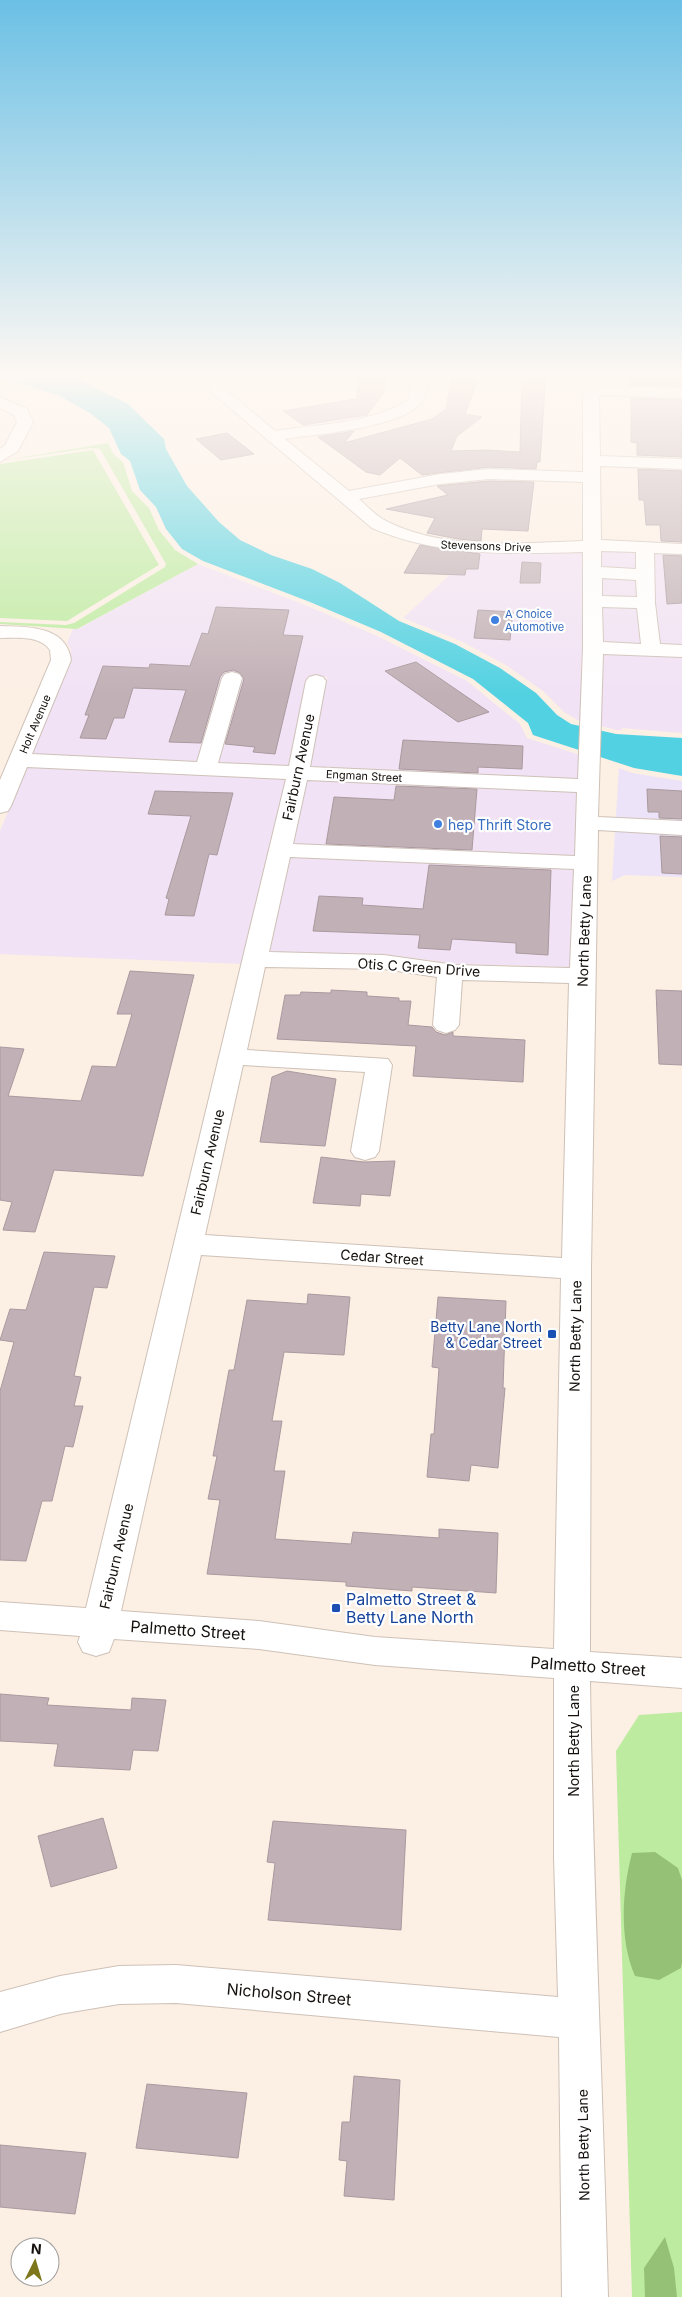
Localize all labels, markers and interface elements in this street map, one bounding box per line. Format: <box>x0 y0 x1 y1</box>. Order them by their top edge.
street label: Stevensons Drive <box>440 537 532 555</box>
place label: A Choice Automotive <box>505 607 564 634</box>
marker: A Choice Automotive <box>489 614 501 626</box>
street label: Holt Avenue <box>16 692 54 756</box>
street label: Fairburn Avenue <box>278 712 318 822</box>
street label: Engman Street <box>326 767 403 785</box>
place label: hep Thrift Store <box>448 816 551 833</box>
marker: hep Thrift Store <box>432 818 444 830</box>
street label: North Betty Lane <box>574 875 594 987</box>
street label: Otis C Green Drive <box>357 954 481 980</box>
street label: Fairburn Avenue <box>187 1107 227 1217</box>
street label: Cedar Street <box>340 1246 425 1268</box>
street label: North Betty Lane <box>566 1280 584 1392</box>
place label: Betty Lane North & Cedar Street <box>430 1318 542 1351</box>
marker: Betty Lane North & Cedar Street <box>546 1328 558 1340</box>
street label: Fairburn Avenue <box>96 1501 136 1611</box>
place label: Palmetto Street & Betty Lane North <box>346 1589 477 1627</box>
marker: Palmetto Street & Betty Lane North <box>330 1602 342 1614</box>
street label: Palmetto Street <box>130 1616 246 1644</box>
street label: Palmetto Street <box>530 1652 646 1680</box>
street label: North Betty Lane <box>565 1685 582 1797</box>
street label: Nicholson Street <box>226 1979 352 2009</box>
street label: North Betty Lane <box>574 2089 592 2201</box>
north arrow <box>10 2237 60 2287</box>
text: N <box>30 2240 42 2257</box>

